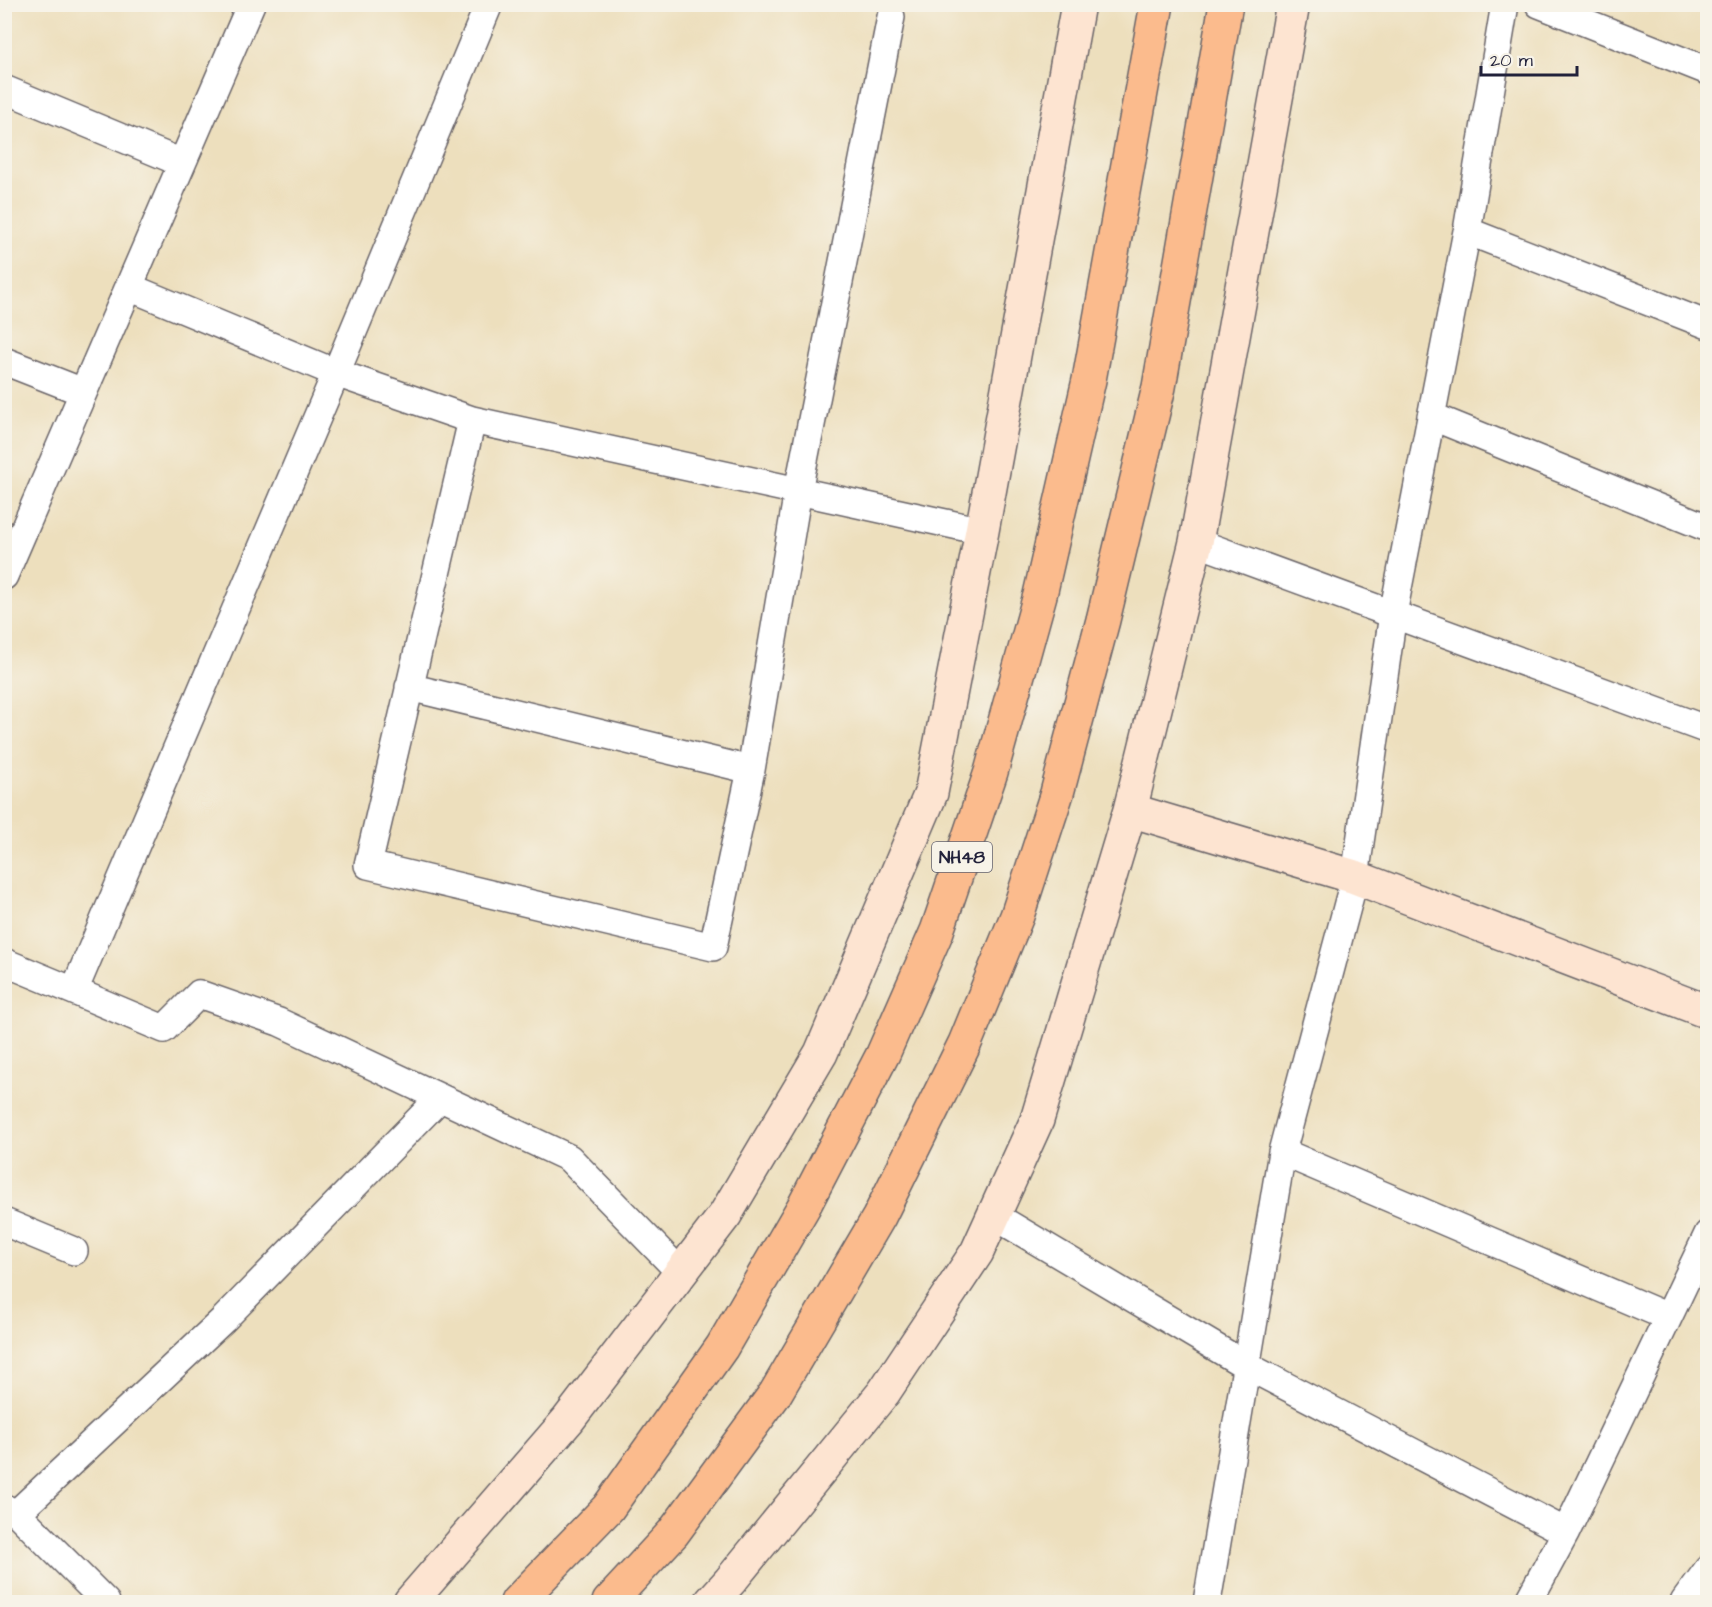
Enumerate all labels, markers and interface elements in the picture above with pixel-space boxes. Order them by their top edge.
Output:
scale bar [1481,39,1577,77]
text: 20 m [1490,48,1533,73]
road number: NH48 [932,842,992,872]

